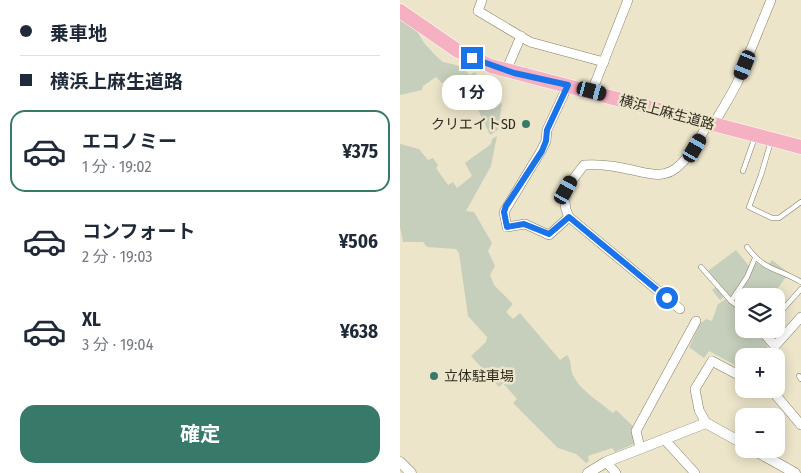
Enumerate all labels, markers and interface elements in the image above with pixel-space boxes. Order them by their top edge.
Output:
text: 乗車地 [50,22,107,45]
route end [461,47,483,69]
car [732,48,757,82]
text: 横浜上麻生道路 [50,70,183,93]
callout: 1 分 [442,76,502,110]
car [575,80,608,102]
text: 1 分 [459,83,485,102]
street label: 横浜上麻生道路 [617,92,716,133]
place label: クリエイトSD [431,116,516,133]
marker: クリエイトSD [520,118,532,130]
icon: car [22,129,67,174]
text: エコノミー [82,130,177,153]
car [681,131,708,165]
text: ¥375 [342,140,378,163]
text: 1 分 · 19:02 [82,157,152,176]
car [552,173,579,207]
icon: car [22,219,67,264]
text: コンフォート [82,220,195,243]
text: ¥506 [339,230,378,253]
text: 2 分 · 19:03 [82,247,153,266]
route start [656,287,678,309]
map controls [735,288,785,458]
button: layers [735,288,785,338]
text: XL [82,308,101,331]
icon: car [22,309,67,354]
text: ¥638 [340,320,378,343]
text: 3 分 · 19:04 [82,335,153,354]
button: + [735,348,785,398]
place label: 立体駐車場 [444,368,514,385]
marker: 立体駐車場 [428,370,440,382]
button: 確定 [20,405,380,463]
button: − [735,408,785,458]

